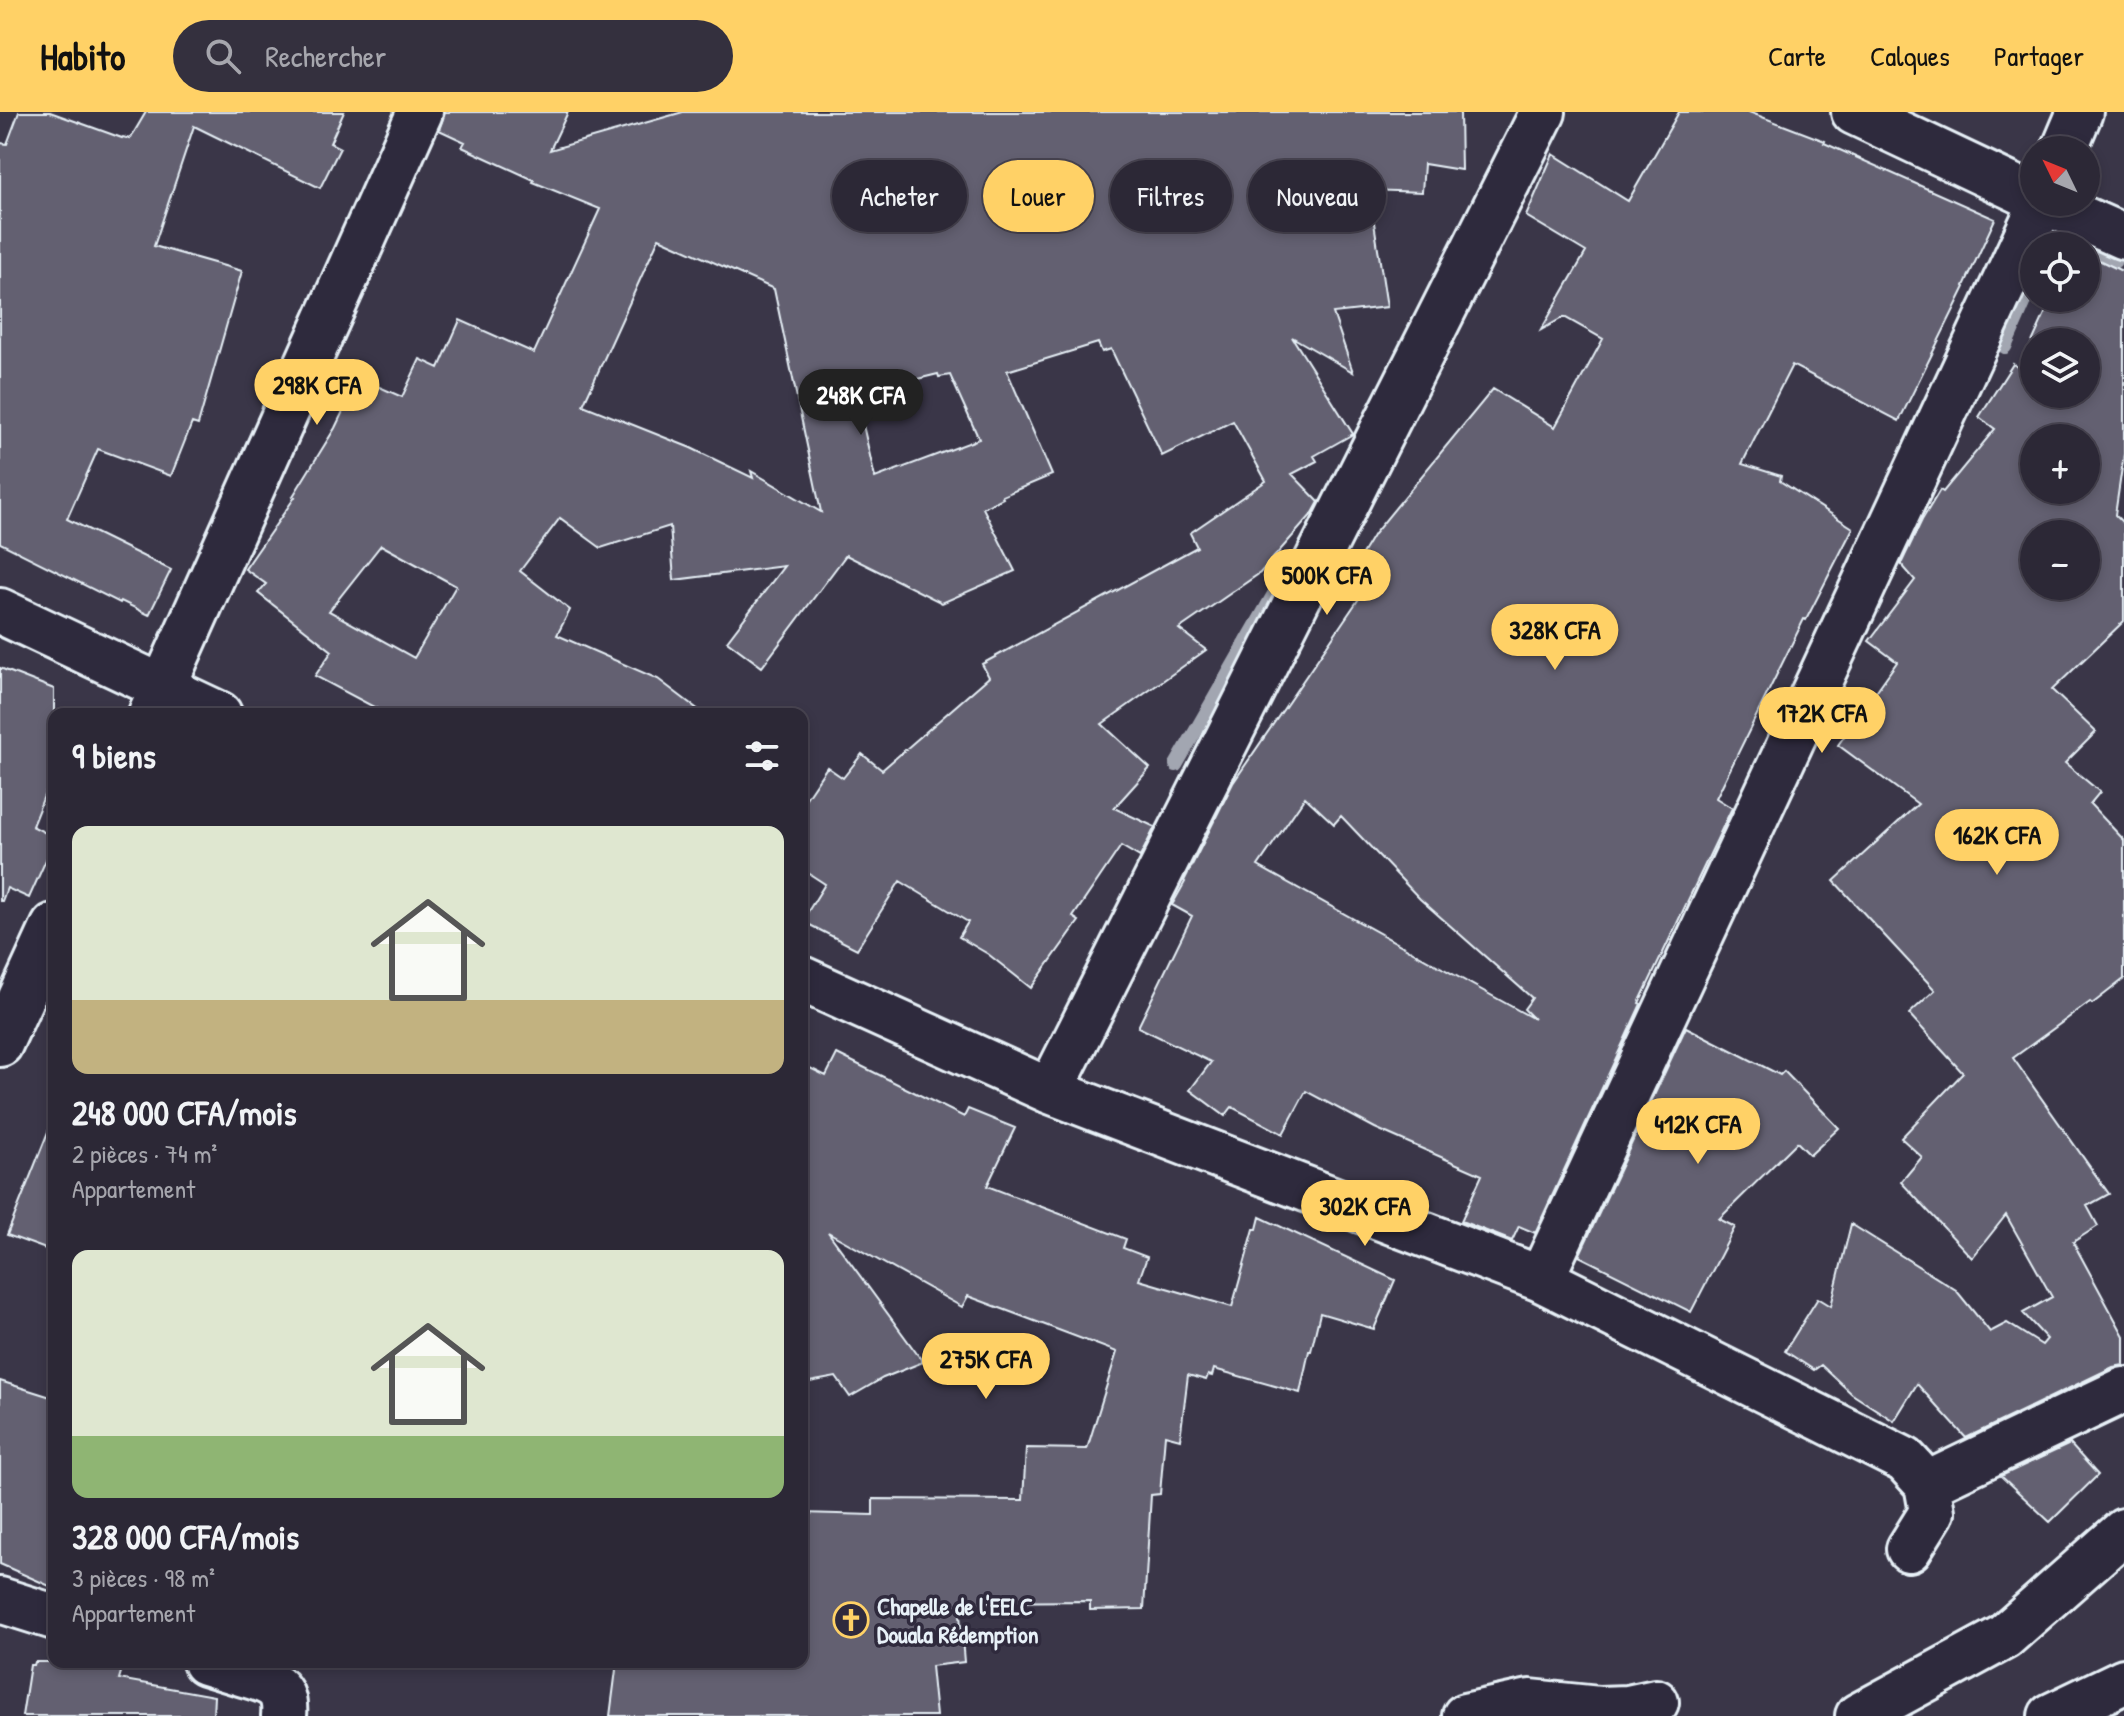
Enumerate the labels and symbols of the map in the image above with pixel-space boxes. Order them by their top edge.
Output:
north arrow [2020,136,2100,216]
pin: 298K CFA [234,359,400,427]
pin: 248K CFA [778,369,944,437]
pin: 500K CFA [1244,549,1410,617]
pin: 328K CFA [1472,604,1638,672]
pin: 172K CFA [1739,687,1905,755]
pin: 162K CFA [1914,809,2080,877]
pin: 412K CFA [1615,1098,1781,1166]
pin: 302K CFA [1282,1180,1448,1248]
pin: 275K CFA [903,1333,1069,1401]
place label: Chapelle de l'EELC Douala Rédemption [877,1590,1039,1651]
church icon: Chapelle de l'EELC Douala Rédemption [832,1601,870,1639]

